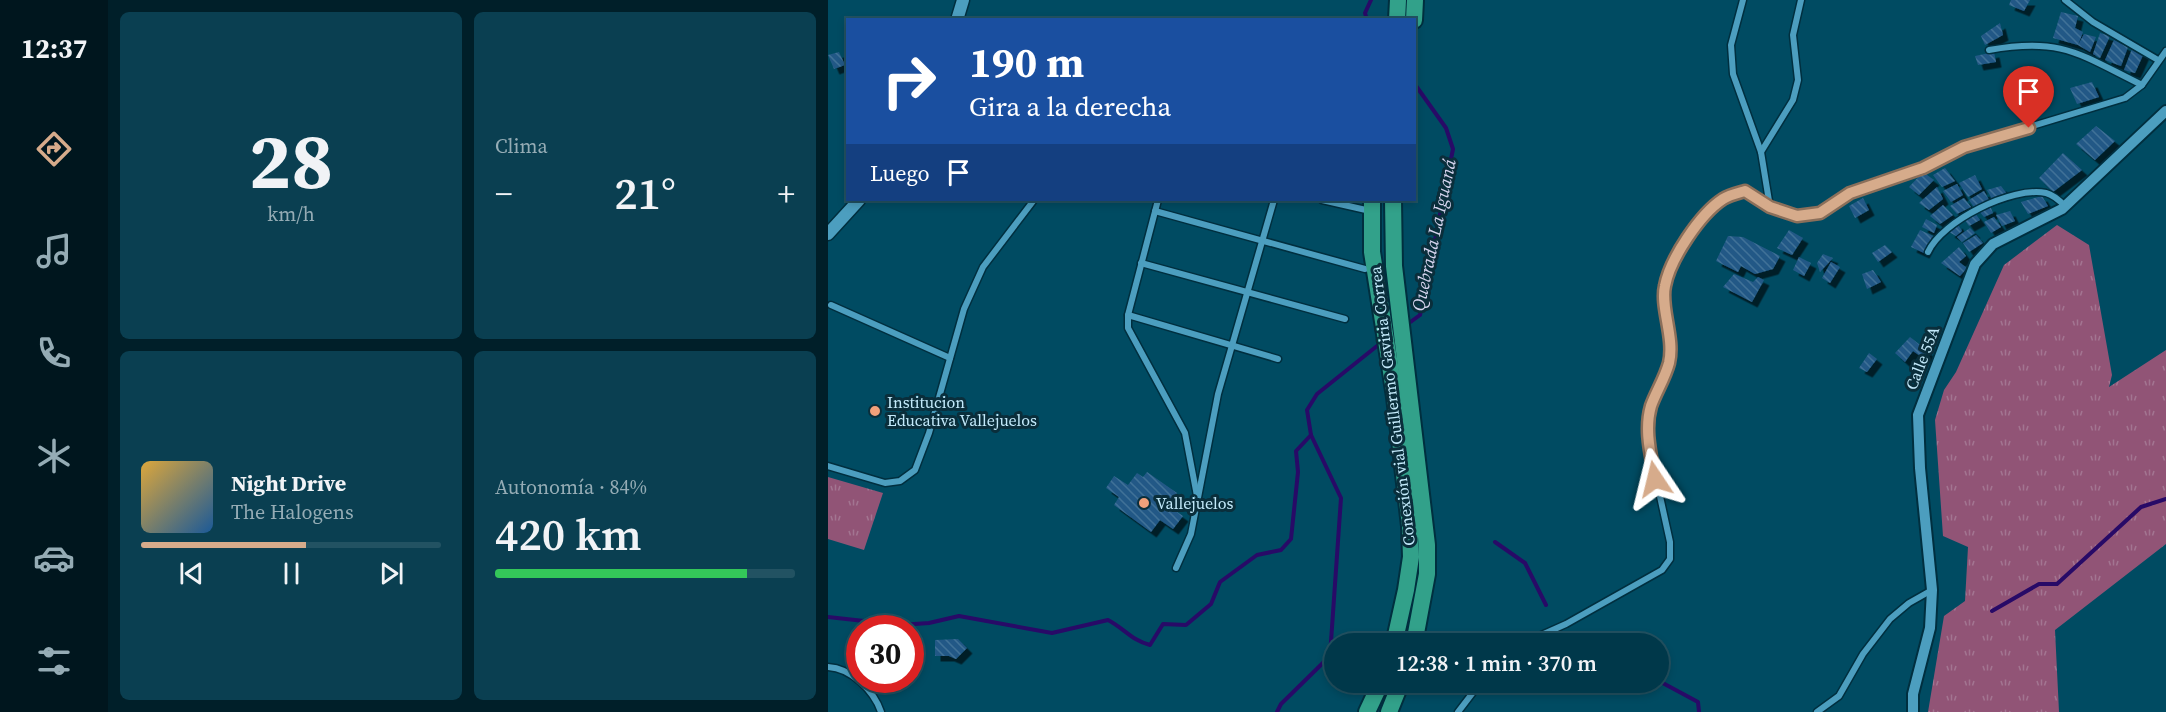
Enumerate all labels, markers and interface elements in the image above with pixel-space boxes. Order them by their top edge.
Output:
text: 12:37 [21,30,87,67]
text: 190 m [969,33,1084,91]
icon: right [870,42,948,120]
pin [2003,66,2054,128]
icon: arrive [2012,75,2045,108]
text: Gira a la derecha [969,88,1171,125]
text: 28 [249,107,333,214]
icon: directions [33,128,75,170]
text: Clima [495,132,548,160]
icon: arrive [942,156,975,189]
water label: Quebrada La Iguaná [1405,156,1462,313]
text: Luego [870,158,930,188]
text: 21° [614,162,676,224]
text: − [495,171,513,216]
text: + [778,171,795,216]
text: km/h [267,200,315,228]
icon: music [33,230,75,272]
street label: Conexión vial Guillermo Gaviria Correa [1364,264,1420,547]
street label: Calle 55A [1900,323,1944,393]
icon: phone [33,332,75,374]
place label: Institucion Educativa Vallejuelos [887,391,1037,431]
marker: Institucion Educativa Vallejuelos [868,404,882,418]
icon: climate [33,435,75,477]
position arrow [1623,447,1687,511]
text: Night Drive [231,468,346,498]
text: Autonomía · 84% [495,473,647,501]
place label: Vallejuelos [1156,492,1233,514]
marker: Vallejuelos [1137,496,1151,510]
text: The Halogens [231,498,354,526]
text: 420 km [495,503,642,565]
icon: car [33,537,75,579]
icon: previous [175,557,208,590]
icon: pause [275,557,308,590]
icon: next [375,557,408,590]
speed limit sign: 30 [846,615,924,693]
icon: filters [33,640,75,682]
text: 12:38 · 1 min · 370 m [1396,648,1597,678]

